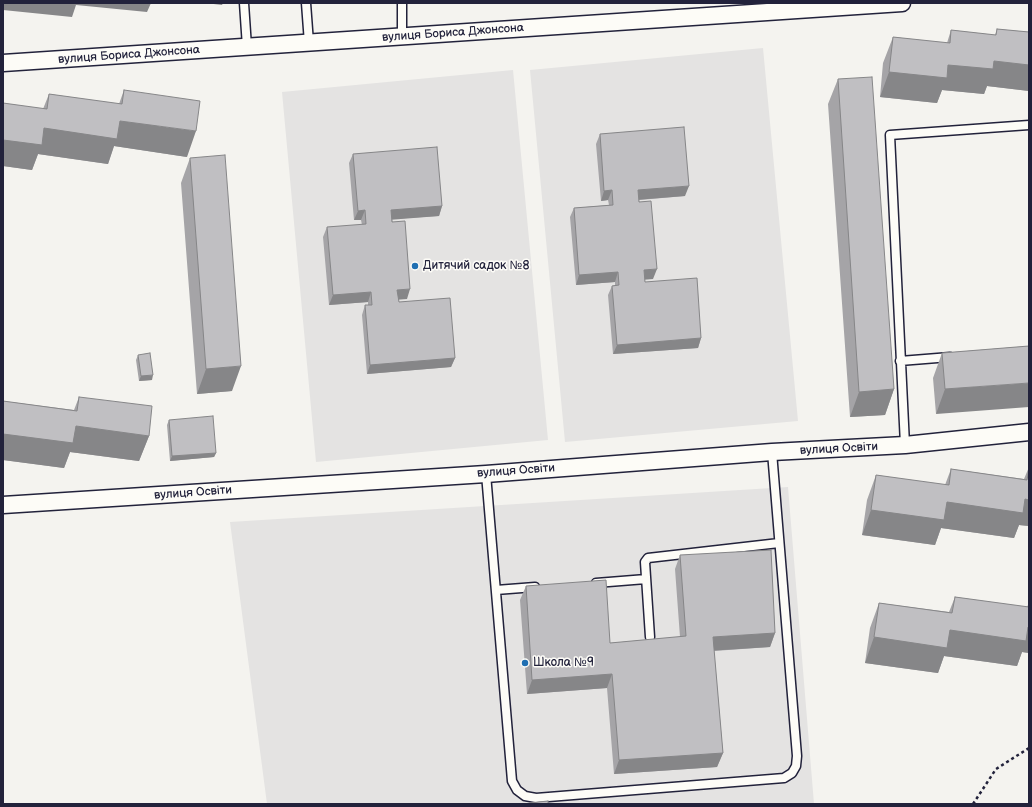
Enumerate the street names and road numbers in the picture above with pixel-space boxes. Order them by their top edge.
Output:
street label: вулиця Бориса Джонсона [382,21,524,45]
street label: вулиця Бориса Джонсона [58,43,200,67]
street label: вулиця Освіти [800,440,878,458]
street label: вулиця Освіти [476,461,556,481]
street label: вулиця Освіти [153,483,233,503]

